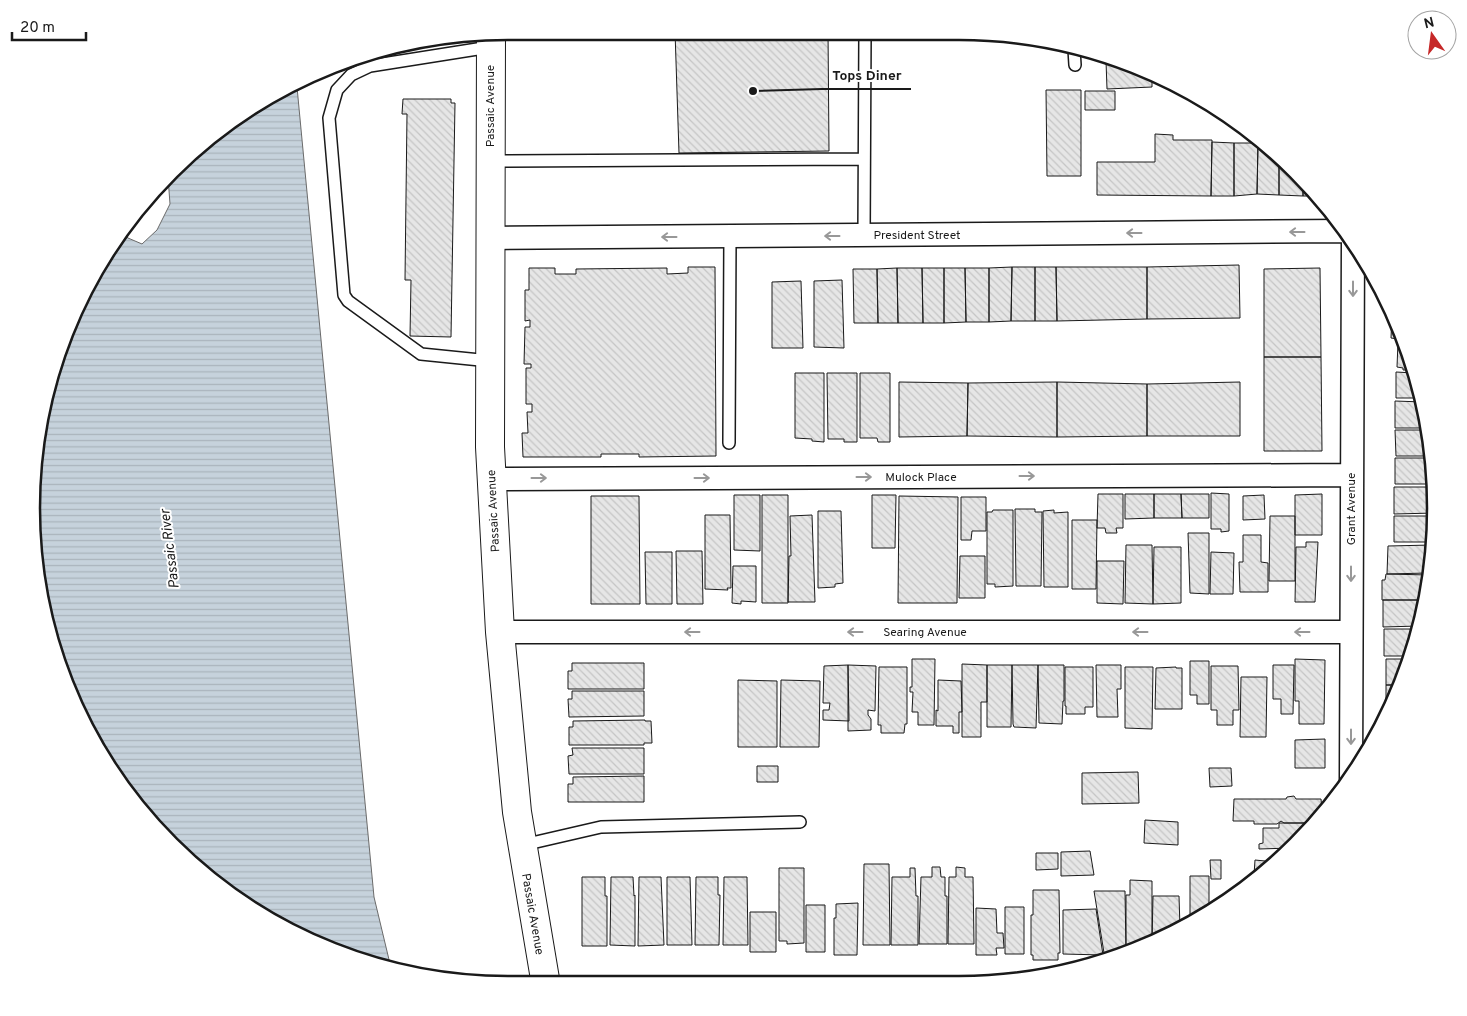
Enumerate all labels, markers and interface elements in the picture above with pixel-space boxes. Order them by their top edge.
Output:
scale bar [12,10,86,42]
north arrow [1407,10,1457,60]
text: N [1422,14,1436,33]
text: 20 m [20,19,55,38]
callout: Tops Diner [822,60,911,89]
street label: Passaic Avenue [483,65,499,147]
text: Tops Diner [832,68,902,85]
one-way arrow [1289,227,1306,237]
street label: President Street [873,228,961,244]
one-way arrow [1127,228,1143,238]
one-way arrow [824,231,840,241]
one-way arrow [662,232,678,242]
one-way arrow [1348,280,1358,297]
street label: Passaic Avenue [484,469,504,553]
street label: Mulock Place [885,470,957,486]
one-way arrow [1018,471,1035,481]
one-way arrow [856,472,872,482]
one-way arrow [531,473,547,483]
one-way arrow [694,473,710,483]
street label: Grant Avenue [1344,473,1360,545]
water label: Passaic River [157,506,184,590]
one-way arrow [1346,566,1356,582]
street label: Searing Avenue [883,625,967,641]
one-way arrow [684,627,700,637]
one-way arrow [847,627,863,637]
one-way arrow [1132,627,1148,637]
one-way arrow [1294,627,1310,637]
one-way arrow [1346,728,1356,744]
street label: Passaic Avenue [517,872,547,956]

